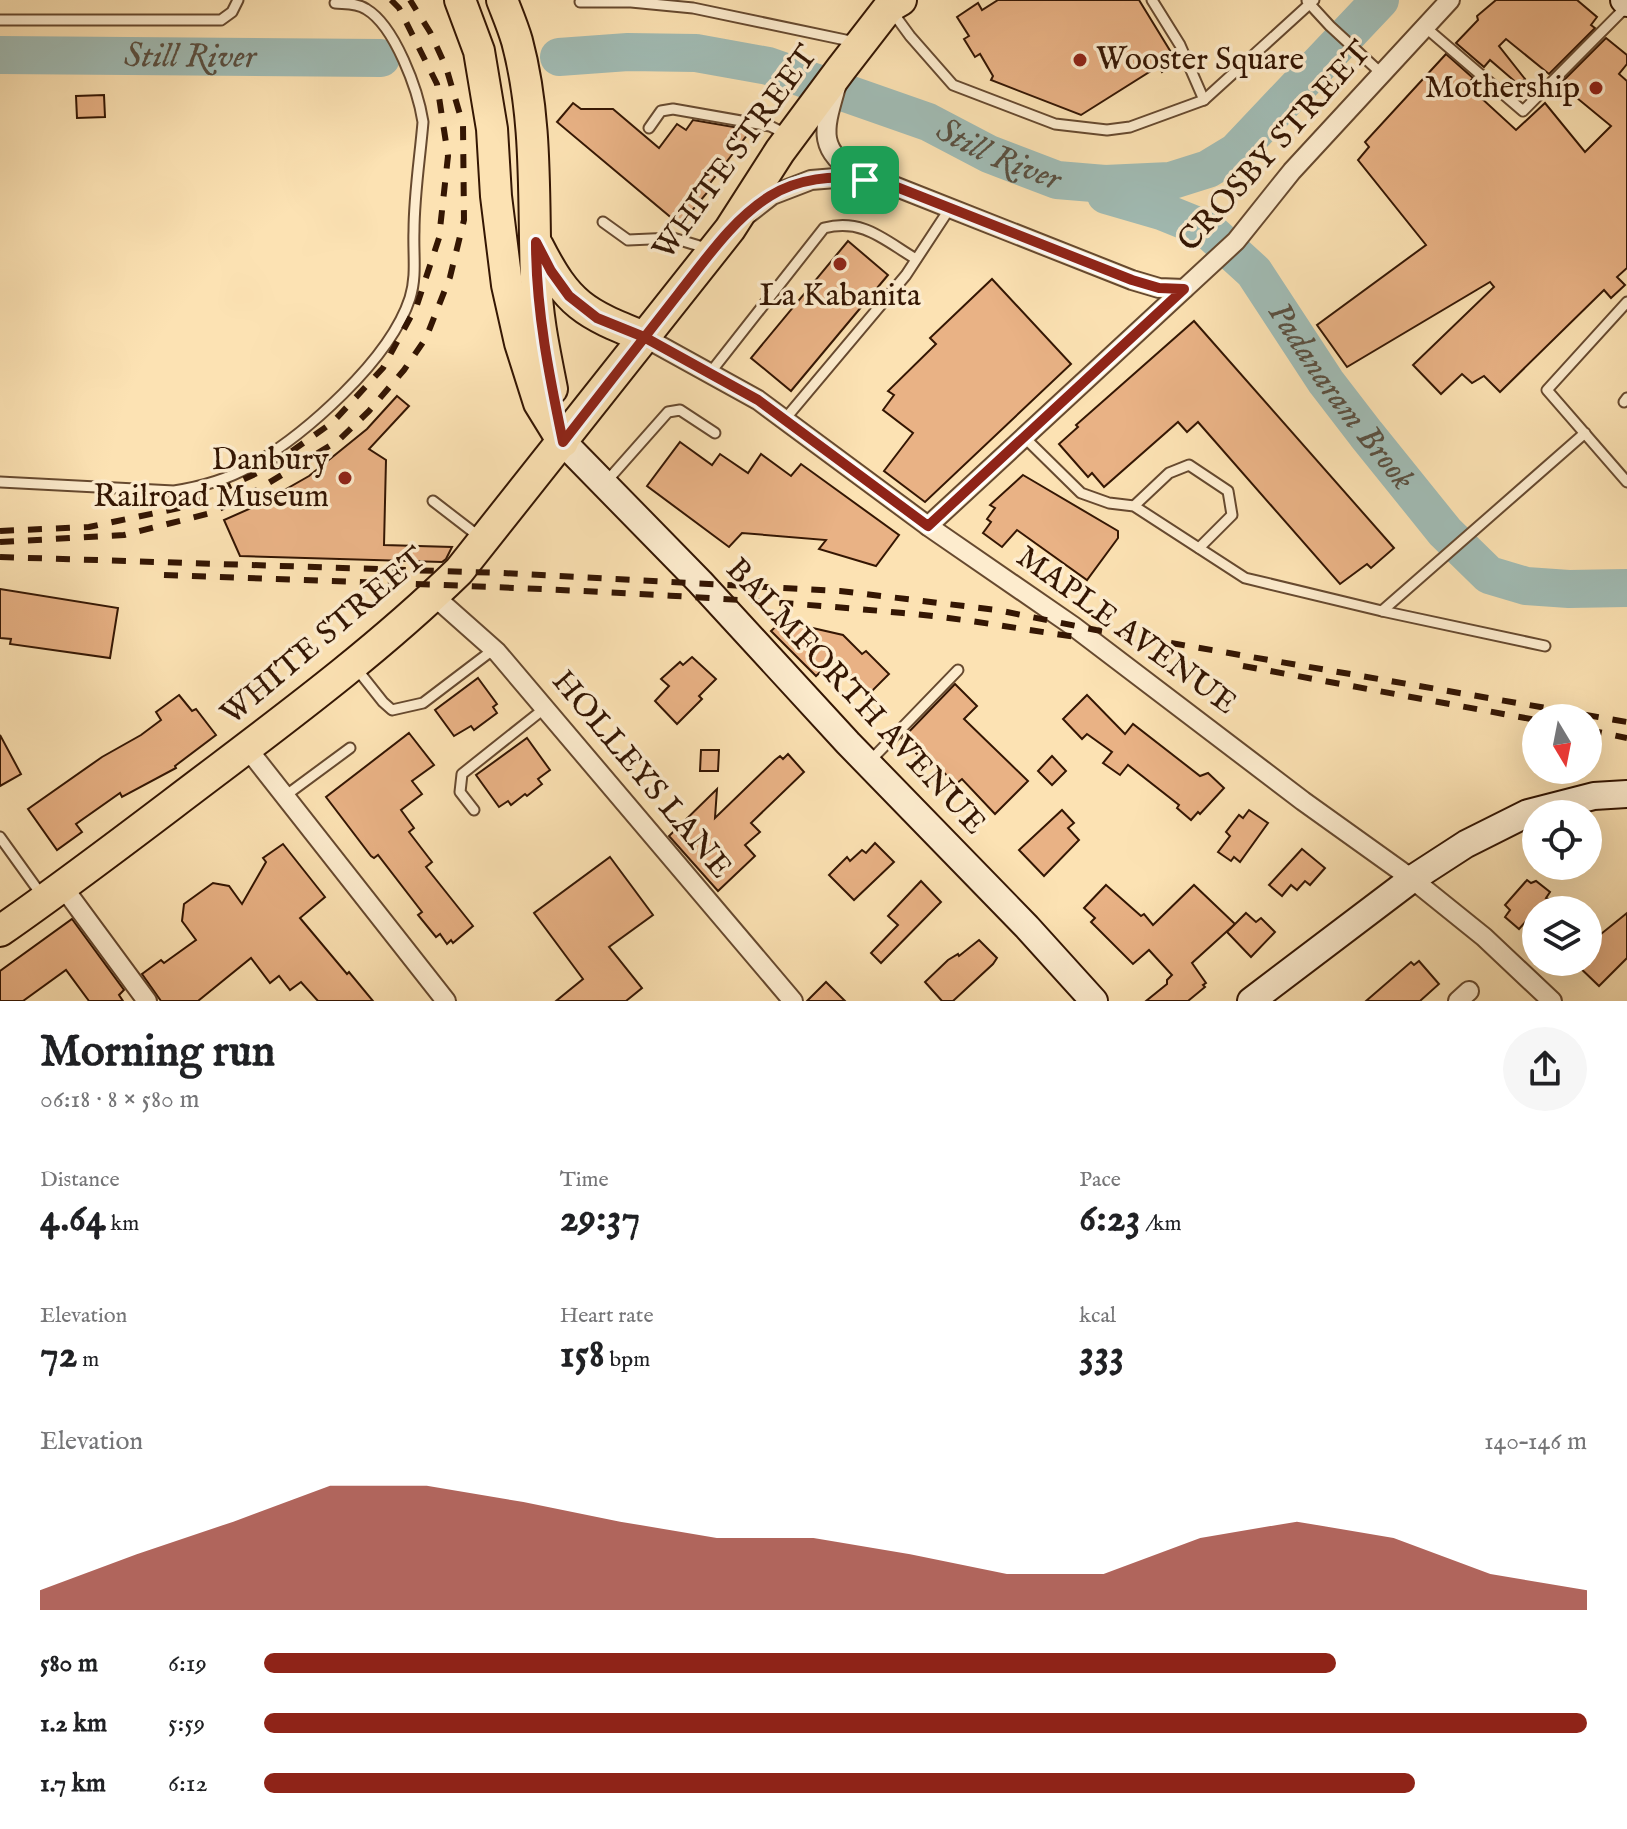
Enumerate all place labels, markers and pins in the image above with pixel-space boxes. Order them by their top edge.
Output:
place label: Wooster Square [1096,40,1304,81]
marker: Wooster Square [1071,51,1089,69]
place label: Mothership [1425,68,1580,109]
marker: Mothership [1587,79,1605,97]
pin [831,146,899,214]
marker: La Kabanita [831,255,849,273]
place label: La Kabanita [759,276,921,317]
place label: Danbury Railroad Museum [93,440,329,518]
marker: Danbury Railroad Museum [336,469,354,487]

